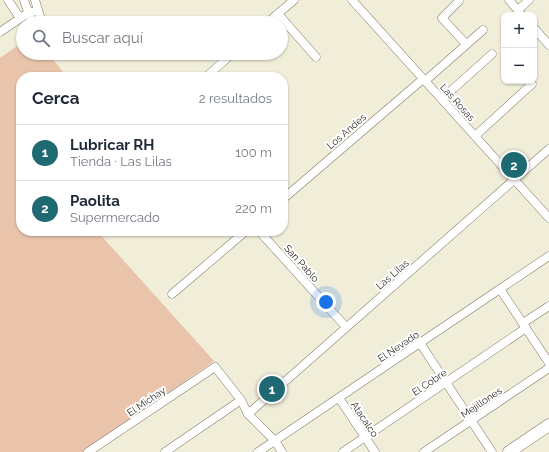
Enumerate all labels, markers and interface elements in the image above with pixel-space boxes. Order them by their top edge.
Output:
map controls [501,12,537,84]
button: + [501,12,537,48]
search box [16,16,288,60]
icon: search [30,27,52,49]
text: Buscar aquí [62,29,143,47]
button: − [501,48,537,84]
street label: Las Rosas [438,82,477,123]
text: Cerca [32,88,80,108]
text: 2 resultados [199,91,272,106]
street label: Los Andes [325,111,368,151]
text: Lubricar RH [70,136,154,154]
text: 1 [42,145,48,160]
text: 100 m [235,145,272,160]
pin: 2 [501,150,527,180]
text: Tienda · Las Lilas [70,154,172,169]
text: Paolita [70,192,120,210]
text: 2 [41,201,49,216]
text: 220 m [235,201,272,216]
text: Supermercado [70,210,160,225]
street label: San Pablo [282,242,321,284]
street label: Las Lilas [374,257,411,292]
your location [316,292,336,312]
street label: El Nevado [376,329,421,364]
street label: El Cobre [410,367,449,398]
pin: 1 [259,374,285,404]
street label: El Michay [125,384,168,418]
street label: Mejillones [459,385,504,420]
street label: Atacalco [349,399,380,439]

